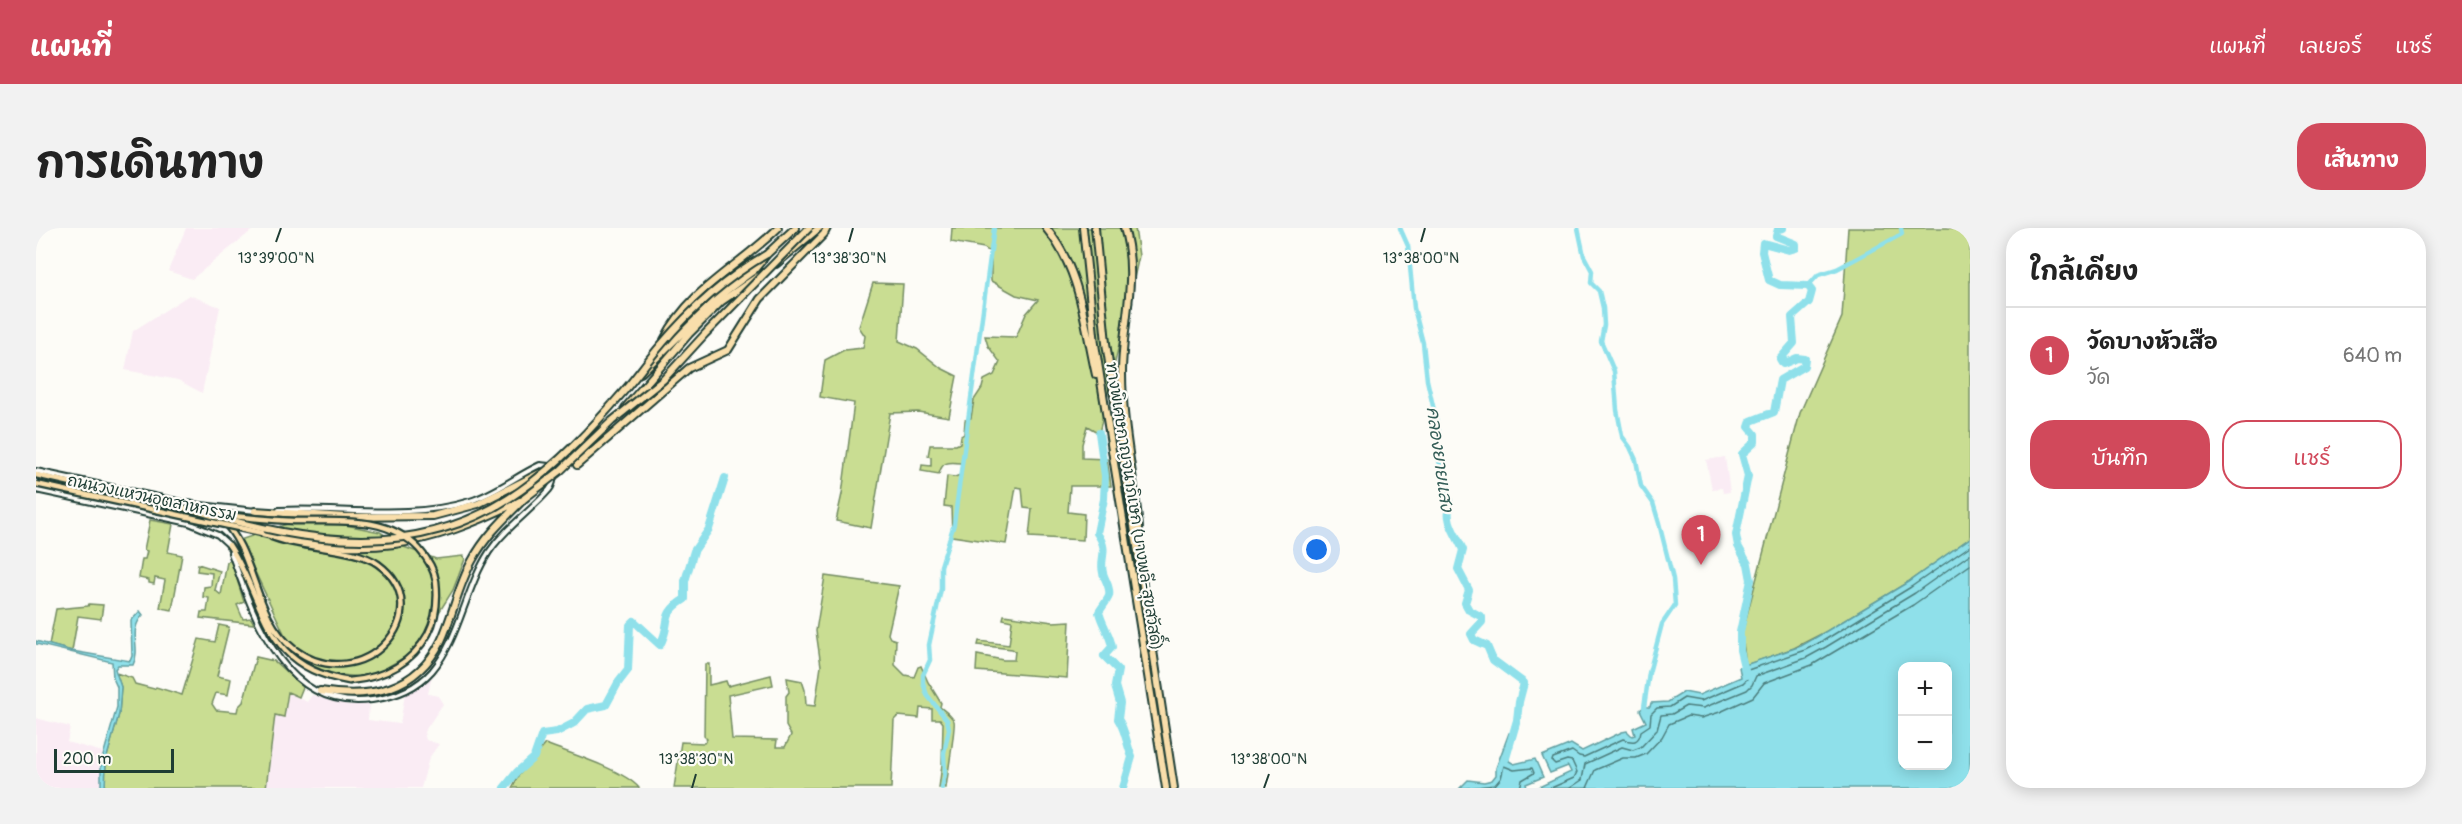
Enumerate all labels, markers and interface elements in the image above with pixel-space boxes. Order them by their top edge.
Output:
text: แผนที่ [30,30,112,65]
text: แผนที่ [2209,33,2266,60]
text: เลเยอร์ [2299,33,2362,60]
text: แชร์ [2395,33,2432,60]
button: เส้นทาง [2297,123,2426,190]
text: การเดินทาง [36,138,264,190]
text: 13°39'00"N [238,249,314,268]
text: 13°38'30"N [812,249,886,268]
text: 13°38'00"N [1383,249,1459,268]
text: ใกล้เคียง [2030,256,2138,288]
text: วัดบางหัวเสือ [2087,328,2218,356]
text: 1 [2046,343,2053,368]
text: 640 m [2343,343,2402,368]
street label: ทางพิเศษกาญจนาภิเษก (บางพลี-สุขสวัสดิ์) [1099,360,1173,652]
text: วัด [2087,365,2110,390]
water label: คลองยายแสง [1421,405,1458,515]
button: บันทึก [2030,420,2210,489]
button: แชร์ [2222,420,2402,489]
street label: ถนนวงแหวนอุตสาหกรรม [65,470,238,528]
pin: 1 [1682,516,1720,565]
your location [1302,535,1331,564]
map controls [1898,662,1952,770]
button: + [1898,662,1952,716]
button: − [1898,716,1952,770]
scale bar [54,746,174,774]
text: 200 m [63,749,111,769]
text: 13°38'30"N [659,750,733,769]
text: 13°38'00"N [1231,750,1307,769]

